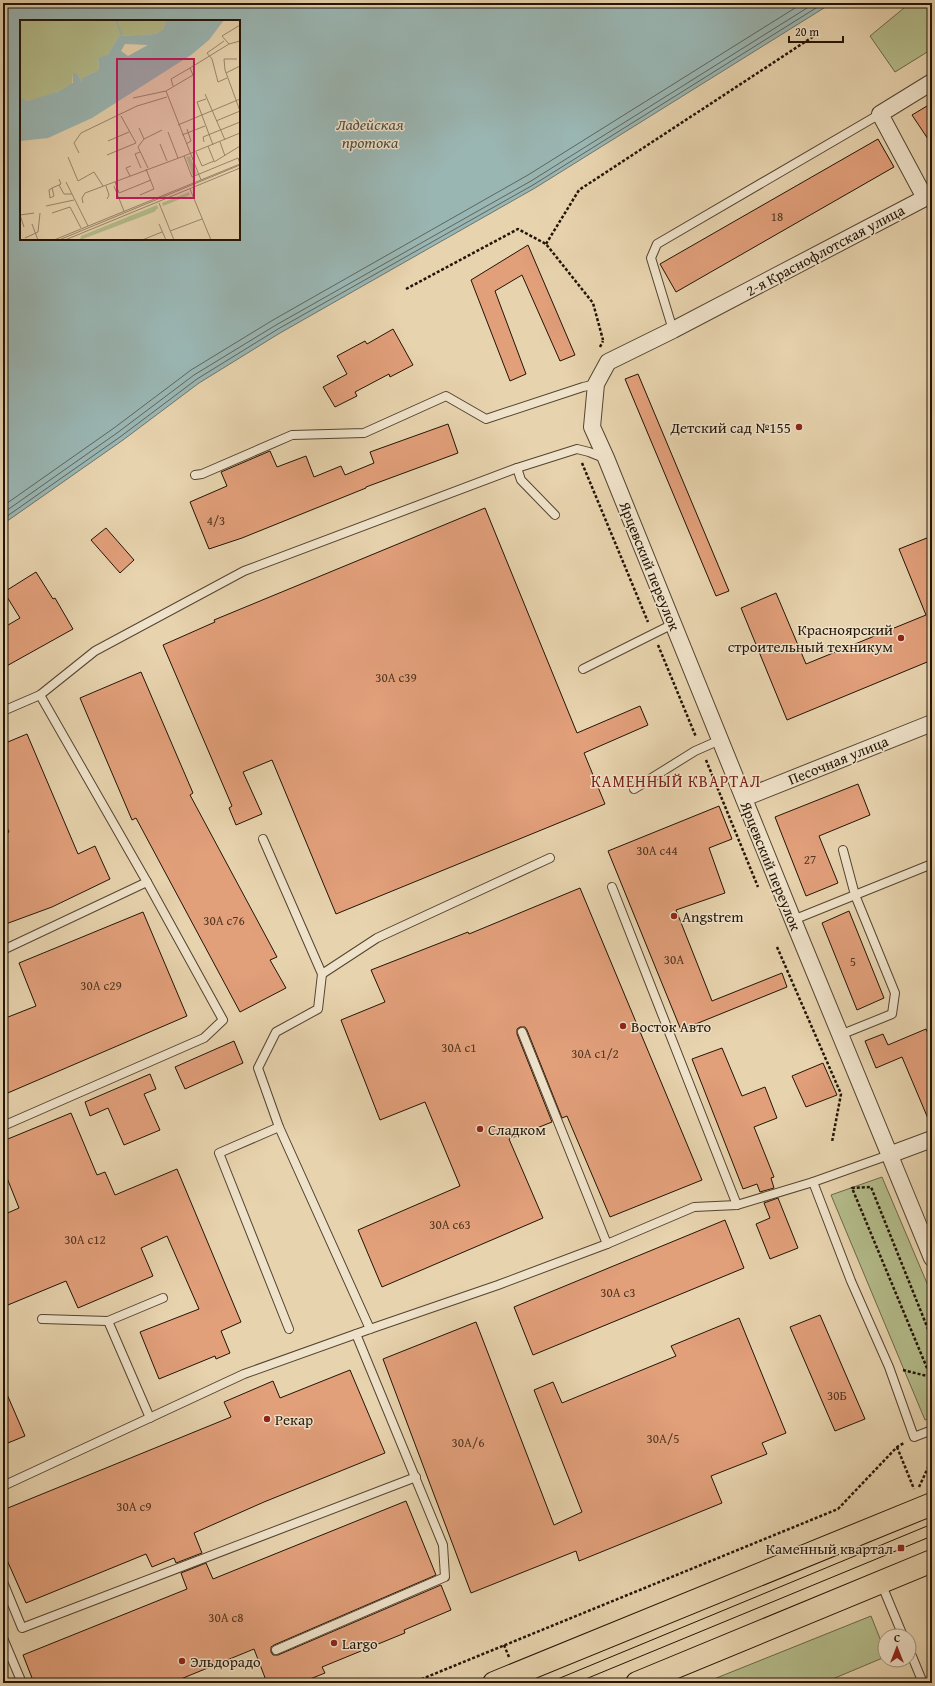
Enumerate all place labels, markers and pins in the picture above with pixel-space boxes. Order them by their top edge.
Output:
place label: Детский сад №155 [669,417,791,438]
marker: Детский сад №155 [794,422,804,432]
place label: Красноярский строительный техникум [728,619,893,657]
marker: Красноярский строительный техникум [896,633,906,643]
place label: Angstrem [682,906,744,927]
marker: Angstrem [669,911,679,921]
place label: Восток Авто [631,1016,712,1037]
marker: Восток Авто [618,1021,628,1031]
place label: Сладком [488,1119,546,1140]
marker: Сладком [475,1124,485,1134]
place label: Рекар [275,1409,313,1430]
marker: Рекар [262,1414,272,1424]
place label: Каменный квартал [766,1538,893,1559]
marker: Каменный квартал [896,1543,906,1553]
place label: Largo [342,1633,378,1654]
marker: Largo [329,1638,339,1648]
place label: Эльдорадо [190,1651,261,1672]
marker: Эльдорадо [177,1656,187,1666]

